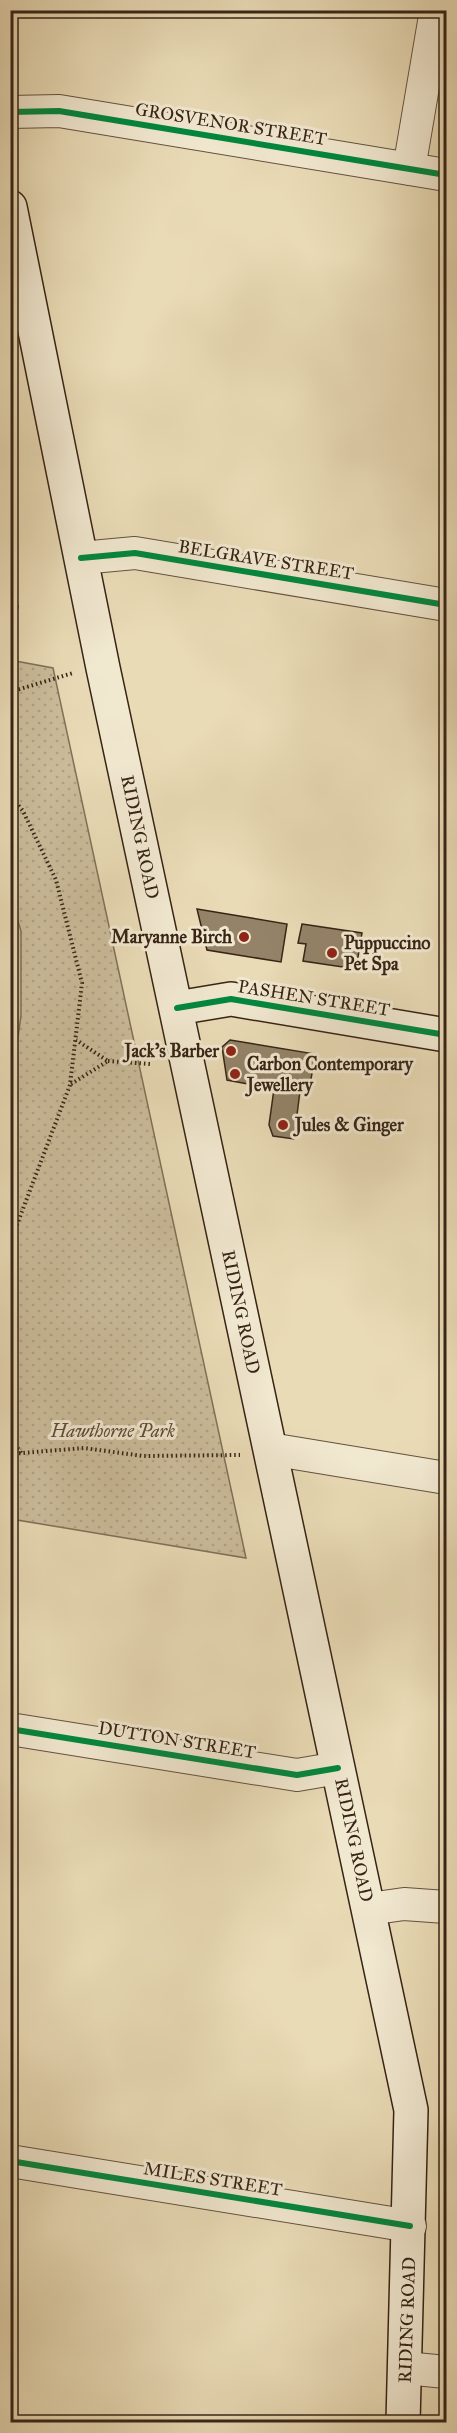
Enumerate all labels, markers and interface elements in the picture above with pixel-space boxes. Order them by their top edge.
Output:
street label: GROSVENOR STREET [134,98,328,150]
street label: BELGRAVE STREET [177,535,355,585]
street label: RIDING ROAD [116,773,164,901]
place label: Maryanne Birch [111,926,233,949]
marker: Maryanne Birch [237,930,251,944]
place label: Puppuccino Pet Spa [344,932,431,976]
marker: Puppuccino Pet Spa [325,946,339,960]
street label: PASHEN STREET [237,975,391,1021]
place label: Jack's Barber [123,1040,220,1063]
marker: Jack's Barber [224,1044,238,1058]
place label: Carbon Contemporary Jewellery [245,1053,415,1097]
marker: Carbon Contemporary Jewellery [228,1067,242,1081]
place label: Jules & Ginger [293,1114,405,1137]
marker: Jules & Ginger [276,1118,290,1132]
street label: RIDING ROAD [217,1248,265,1376]
park label: Hawthorne Park [50,1420,175,1442]
street label: DUTTON STREET [97,1717,257,1763]
street label: RIDING ROAD [330,1776,378,1904]
street label: MILES STREET [142,2157,284,2201]
street label: RIDING ROAD [394,2257,420,2383]

